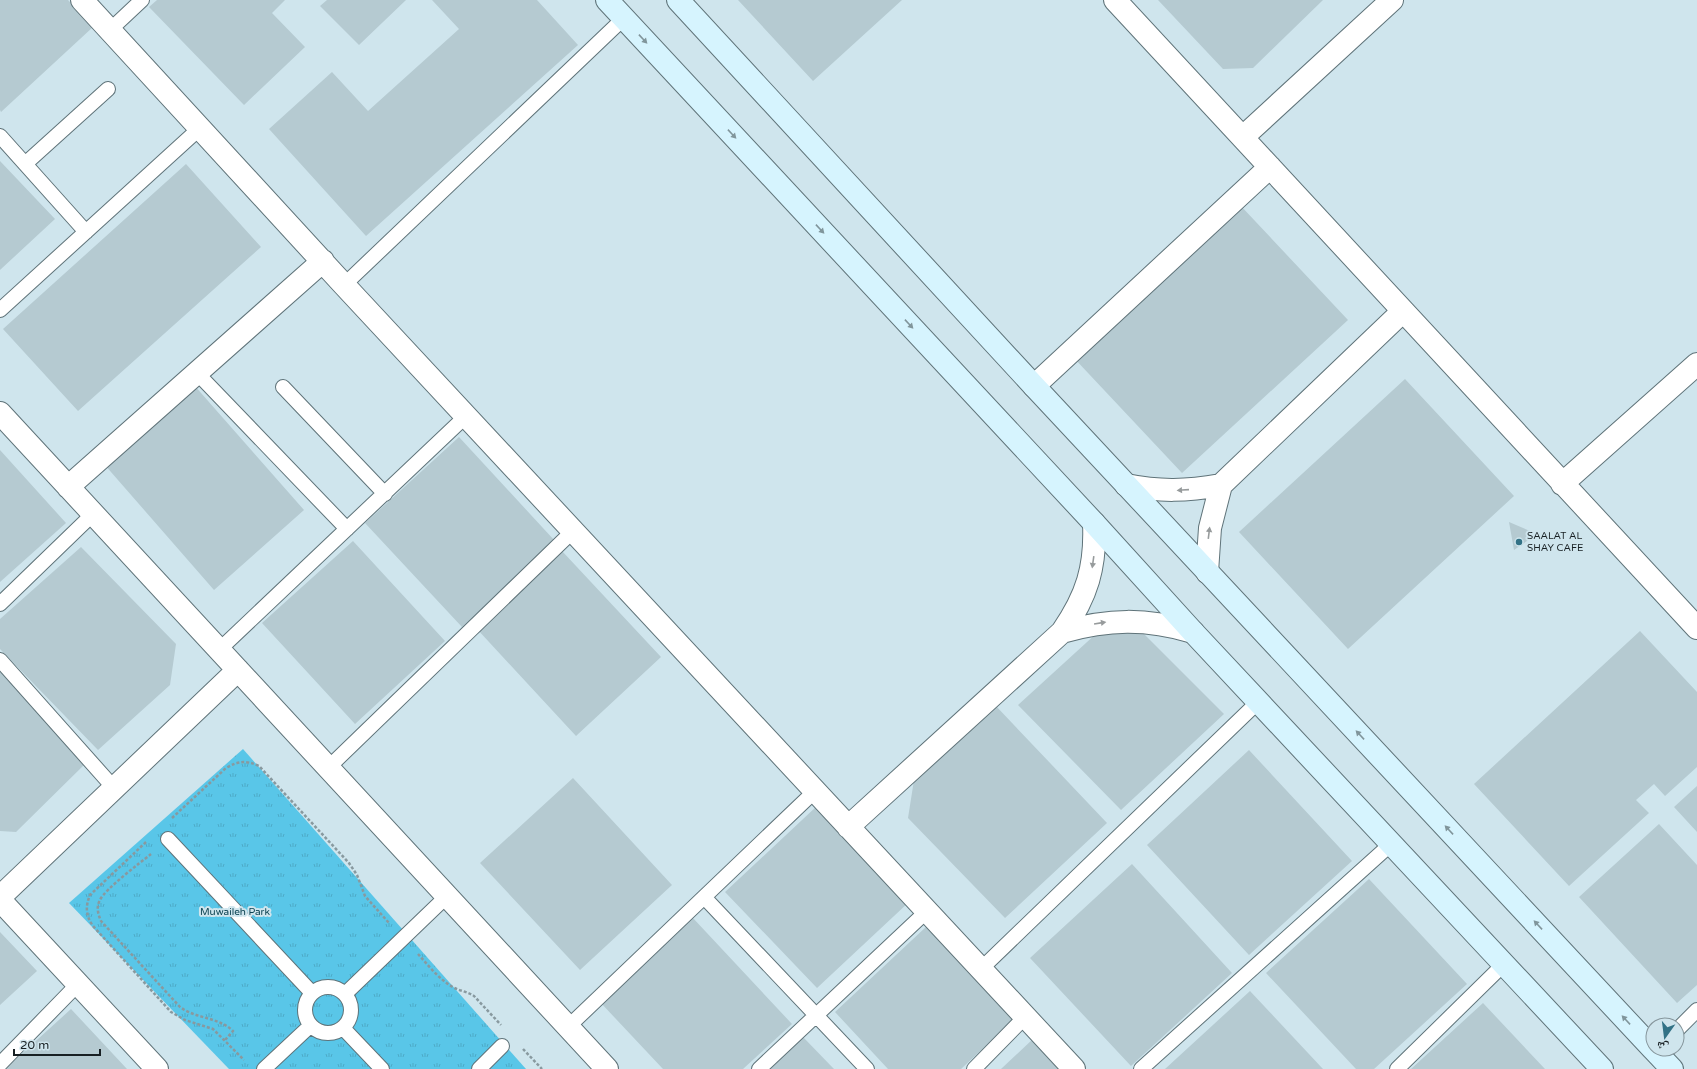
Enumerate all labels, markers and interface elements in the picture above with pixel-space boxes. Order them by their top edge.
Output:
one-way arrow [639,34,648,44]
one-way arrow [727,129,737,139]
one-way arrow [816,224,825,234]
one-way arrow [904,319,914,329]
one-way arrow [1177,487,1189,494]
one-way arrow [1206,527,1212,539]
place label: SAALAT AL SHAY CAFE [1527,530,1583,554]
marker: SAALAT AL SHAY CAFE [1514,537,1524,547]
one-way arrow [1090,556,1096,568]
one-way arrow [1094,620,1106,626]
one-way arrow [1355,730,1365,740]
one-way arrow [1444,825,1454,835]
park label: Muwaileh Park [200,906,270,918]
one-way arrow [1533,920,1542,930]
one-way arrow [1622,1015,1631,1025]
north arrow [1645,1017,1685,1057]
scale bar [14,1031,100,1057]
text: ش [1655,1037,1670,1054]
text: 20 m [20,1038,49,1052]

